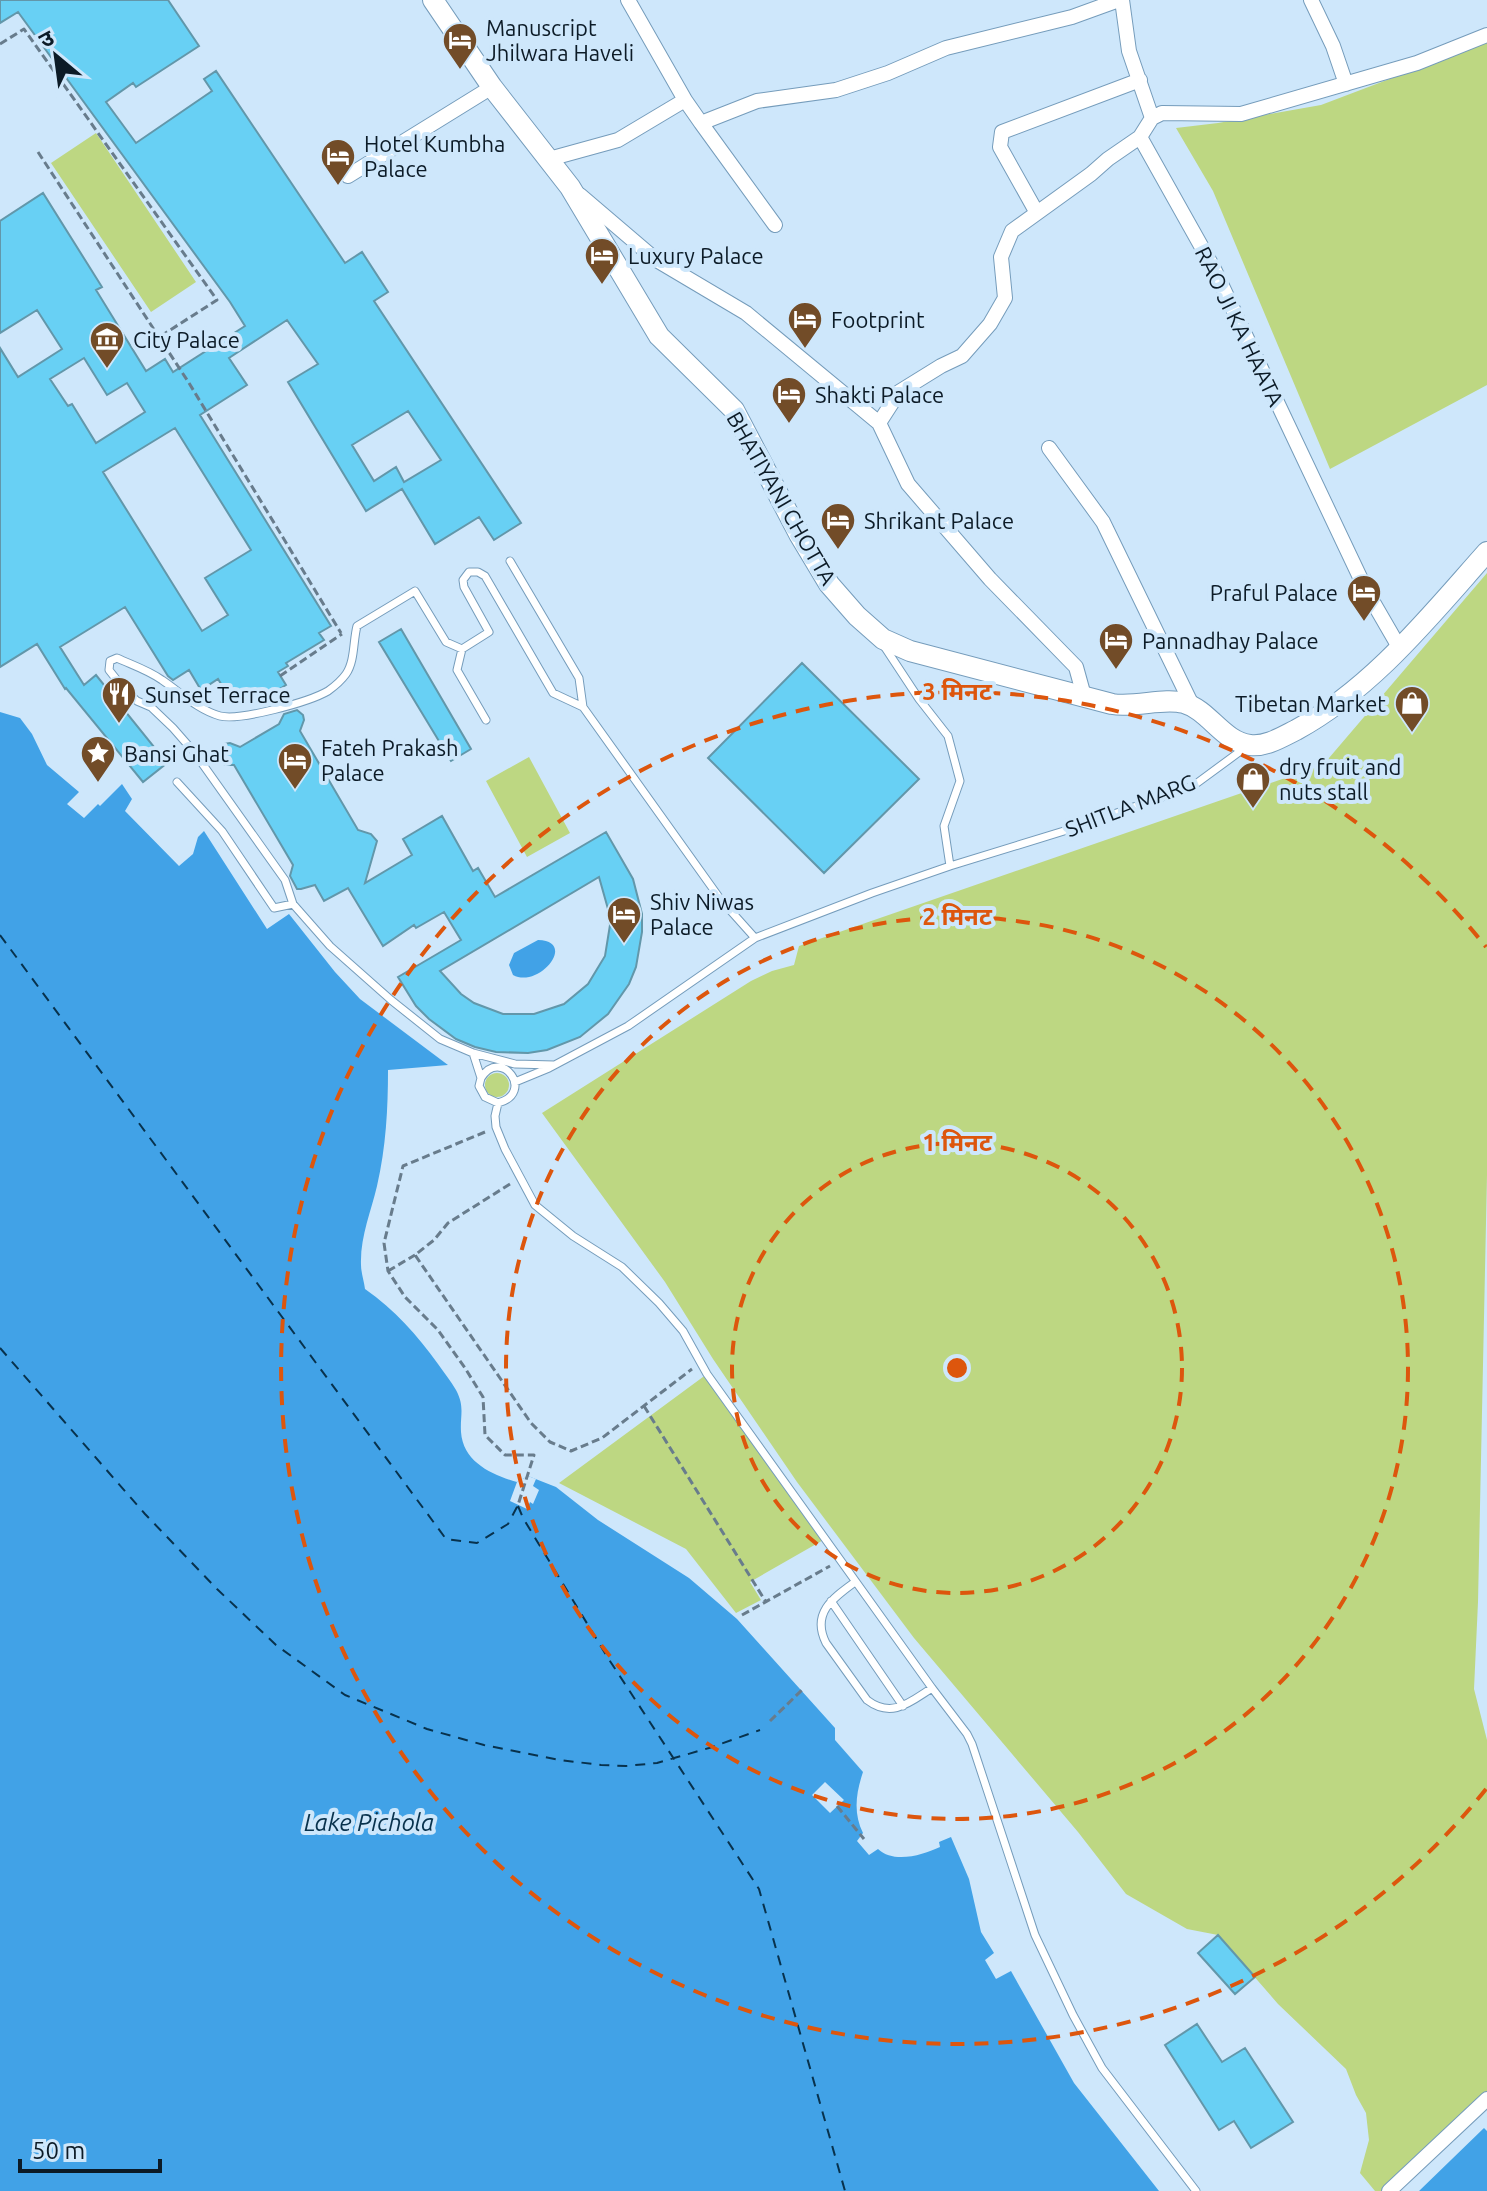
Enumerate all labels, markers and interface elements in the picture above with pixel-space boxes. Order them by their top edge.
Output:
place label: Manuscript Jhilwara Haveli [486,15,634,65]
north arrow [16,16,96,96]
hotel icon: Manuscript Jhilwara Haveli [441,21,479,71]
text: उ [34,23,59,52]
place label: Hotel Kumbha Palace [364,131,505,181]
hotel icon: Hotel Kumbha Palace [319,137,357,187]
hotel icon: Luxury Palace [583,236,621,286]
street label: RAO JI KA HAATA [1191,242,1290,410]
place label: Luxury Palace [628,243,764,268]
hotel icon: Footprint [786,300,824,350]
place label: Footprint [831,307,925,332]
museum icon: City Palace [88,320,126,370]
place label: City Palace [133,327,240,352]
hotel icon: Shakti Palace [770,375,808,425]
place label: Shakti Palace [815,382,944,407]
street label: BHATIYANI CHOTTA [722,407,842,590]
hotel icon: Shrikant Palace [819,501,857,551]
place label: Shrikant Palace [864,508,1014,533]
hotel icon: Praful Palace [1345,573,1383,623]
place label: Praful Palace [1210,580,1338,605]
hotel icon: Pannadhay Palace [1097,621,1135,671]
place label: Pannadhay Palace [1142,628,1319,653]
restaurant icon: Sunset Terrace [100,675,138,725]
text: 3 मिनट [922,678,993,705]
place label: Sunset Terrace [145,682,291,707]
shop icon: Tibetan Market [1393,684,1431,734]
place label: Tibetan Market [1235,691,1386,716]
place icon: Bansi Ghat [79,734,117,784]
place label: Fateh Prakash Palace [321,735,459,785]
place label: Bansi Ghat [124,741,229,766]
hotel icon: Fateh Prakash Palace [276,741,314,791]
place label: dry fruit and nuts stall [1279,754,1401,804]
shop icon: dry fruit and nuts stall [1234,760,1272,810]
street label: SHITLA MARG [1061,769,1199,841]
place label: Shiv Niwas Palace [650,889,754,939]
hotel icon: Shiv Niwas Palace [605,895,643,945]
text: 2 मिनट [922,903,993,930]
text: 1 मिनट [922,1129,993,1156]
centre of rings [943,1354,971,1382]
water label: Lake Pichola [304,1809,434,1836]
scale bar [20,2123,160,2173]
text: 50 m [32,2137,85,2164]

